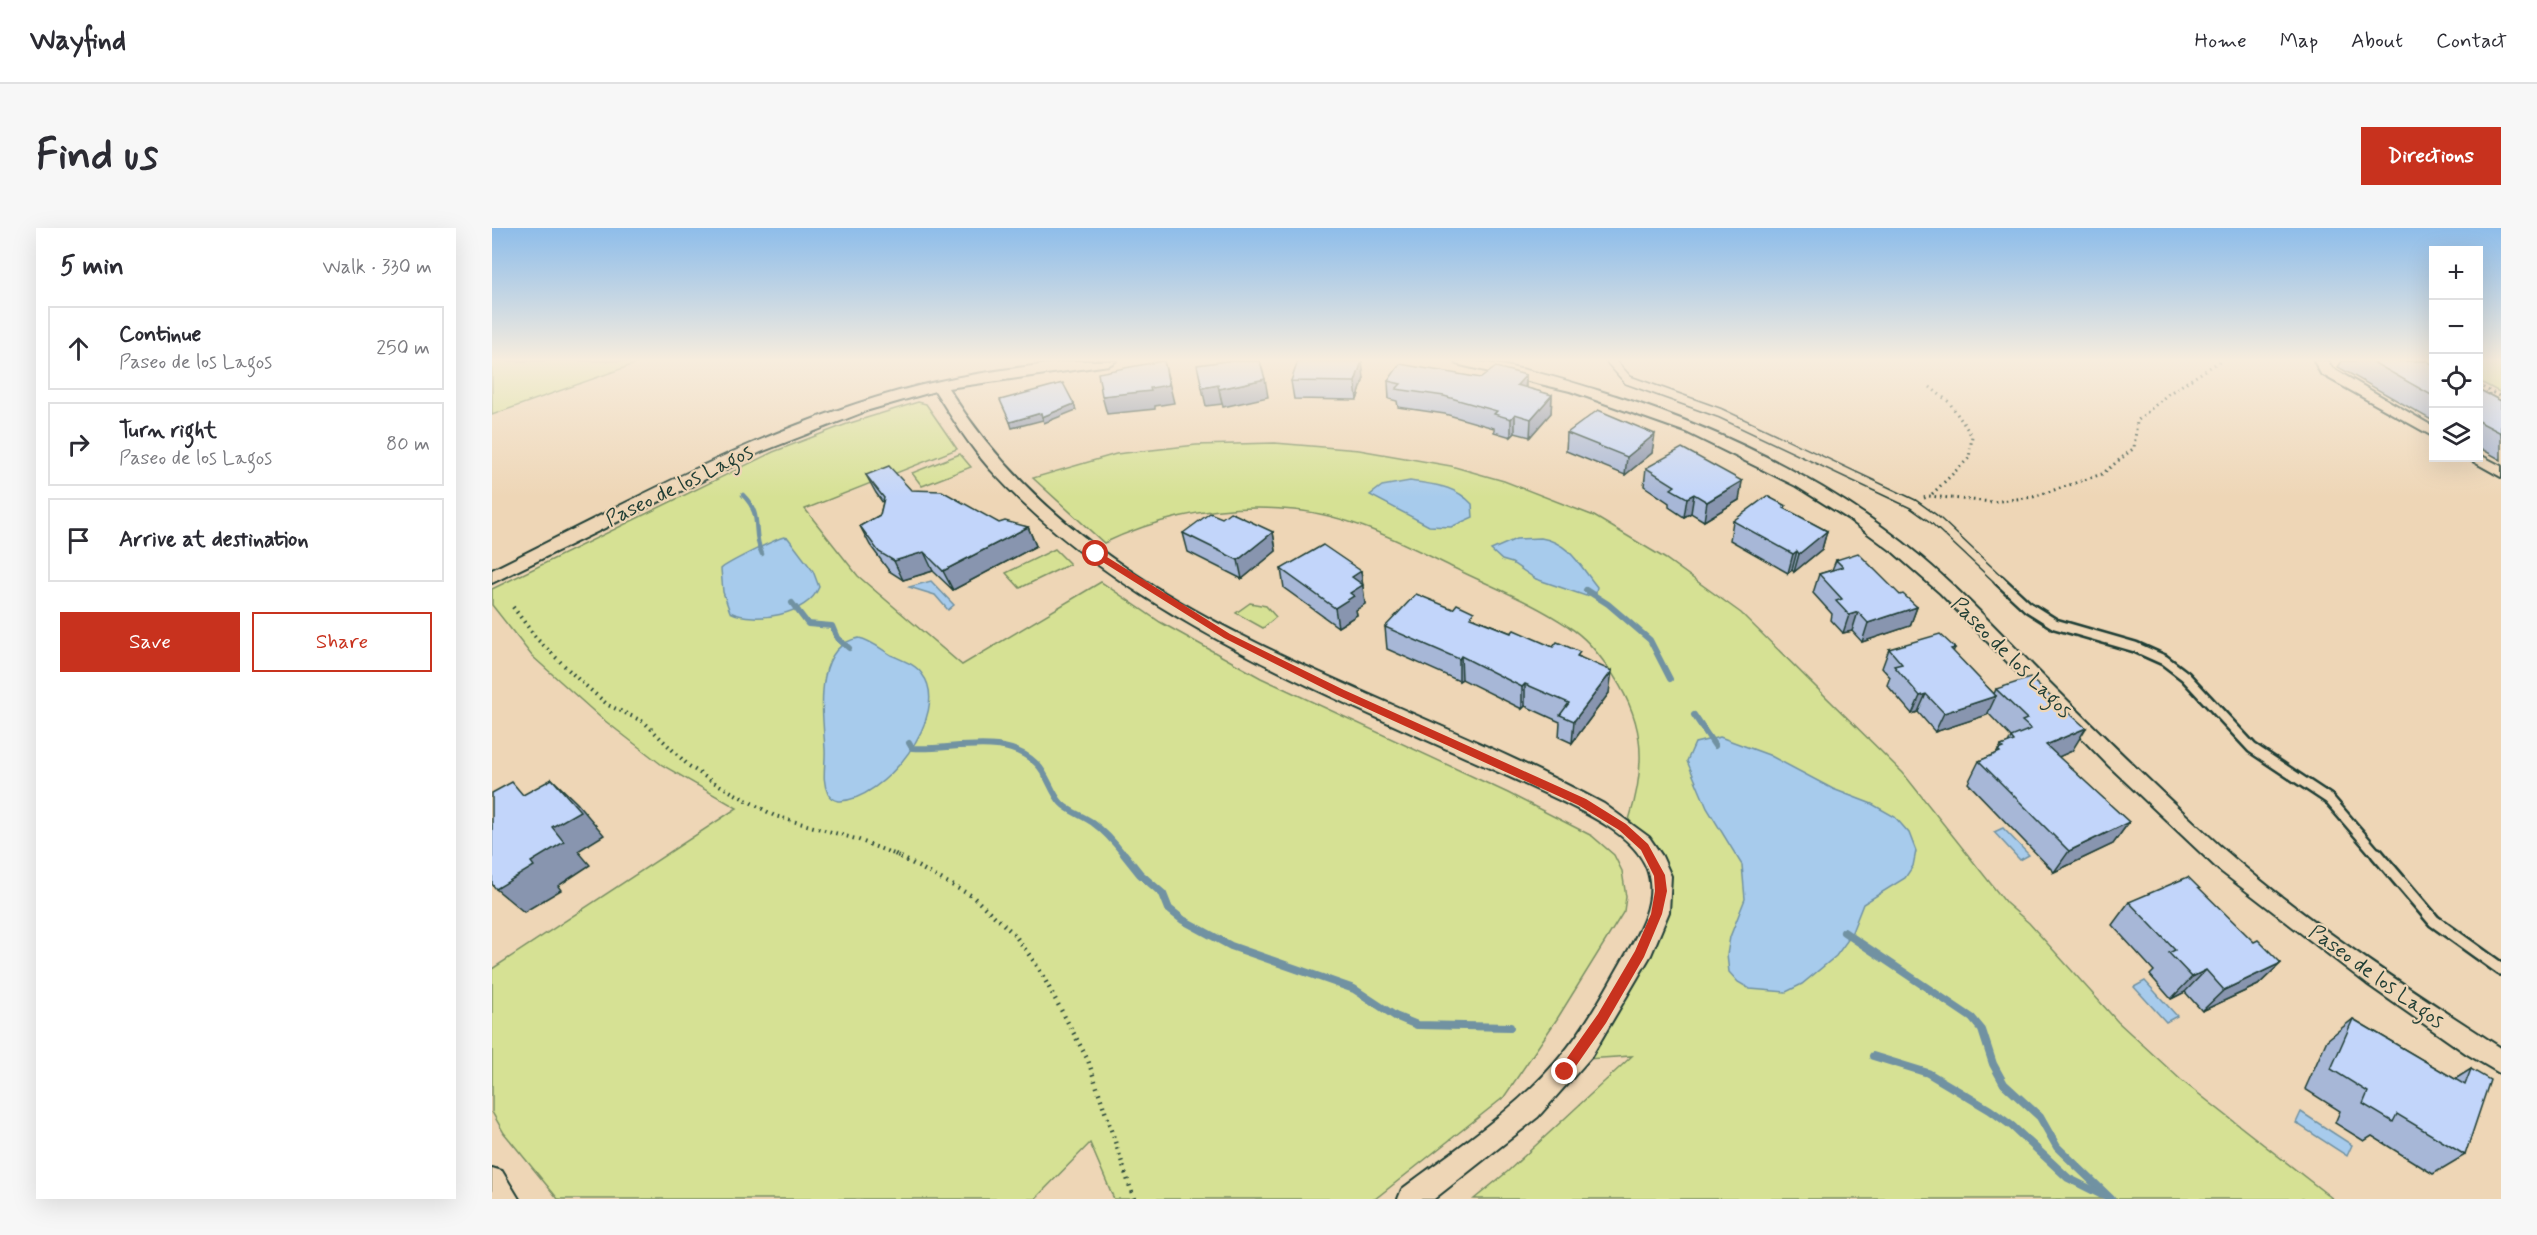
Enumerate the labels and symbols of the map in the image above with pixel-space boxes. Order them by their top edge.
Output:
street label: Paseo de los Lagos [601,438,759,536]
route start [1082,540,1108,566]
street label: Paseo de los Lagos [1943,591,2078,726]
street label: Paseo de los Lagos [2302,918,2450,1037]
route end [1551,1058,1577,1084]

